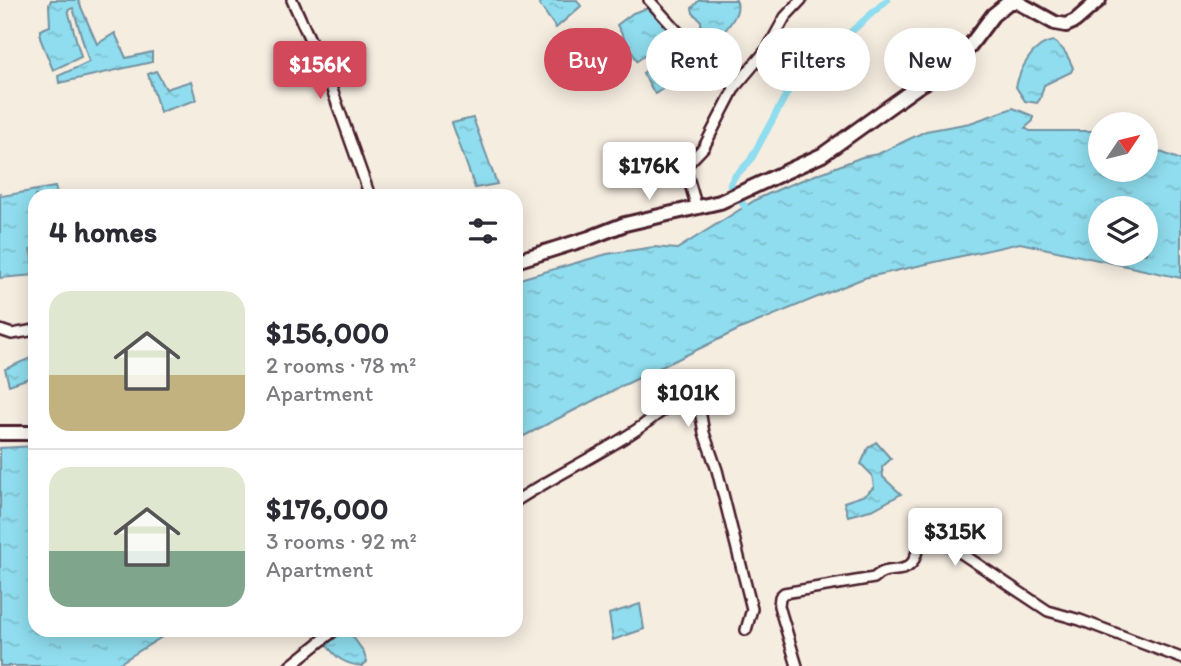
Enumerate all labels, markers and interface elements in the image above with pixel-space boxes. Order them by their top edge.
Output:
chip: Buy [544,28,632,91]
chip: Rent [646,28,742,91]
chip: Filters [756,28,870,91]
chip: New [884,28,976,91]
pin: $156K [271,42,369,101]
text: $156K [289,50,351,78]
north arrow [1088,112,1158,182]
map controls [1088,112,1158,266]
pin: $176K [600,142,698,202]
text: $176K [619,151,679,179]
button: layers [1088,196,1158,266]
icon: filters [464,212,502,250]
text: 4 homes [49,213,157,250]
text: $156,000 [266,314,389,351]
icon: home [105,319,189,403]
text: 2 rooms · 78 m² [266,351,416,379]
pin: $101K [639,370,737,429]
text: $101K [657,378,719,406]
text: Apartment [266,379,373,407]
text: $176,000 [266,490,388,527]
icon: home [105,495,189,579]
pin: $315K [906,508,1004,568]
text: $315K [924,517,986,545]
text: 3 rooms · 92 m² [266,527,417,555]
text: Apartment [266,555,373,583]

